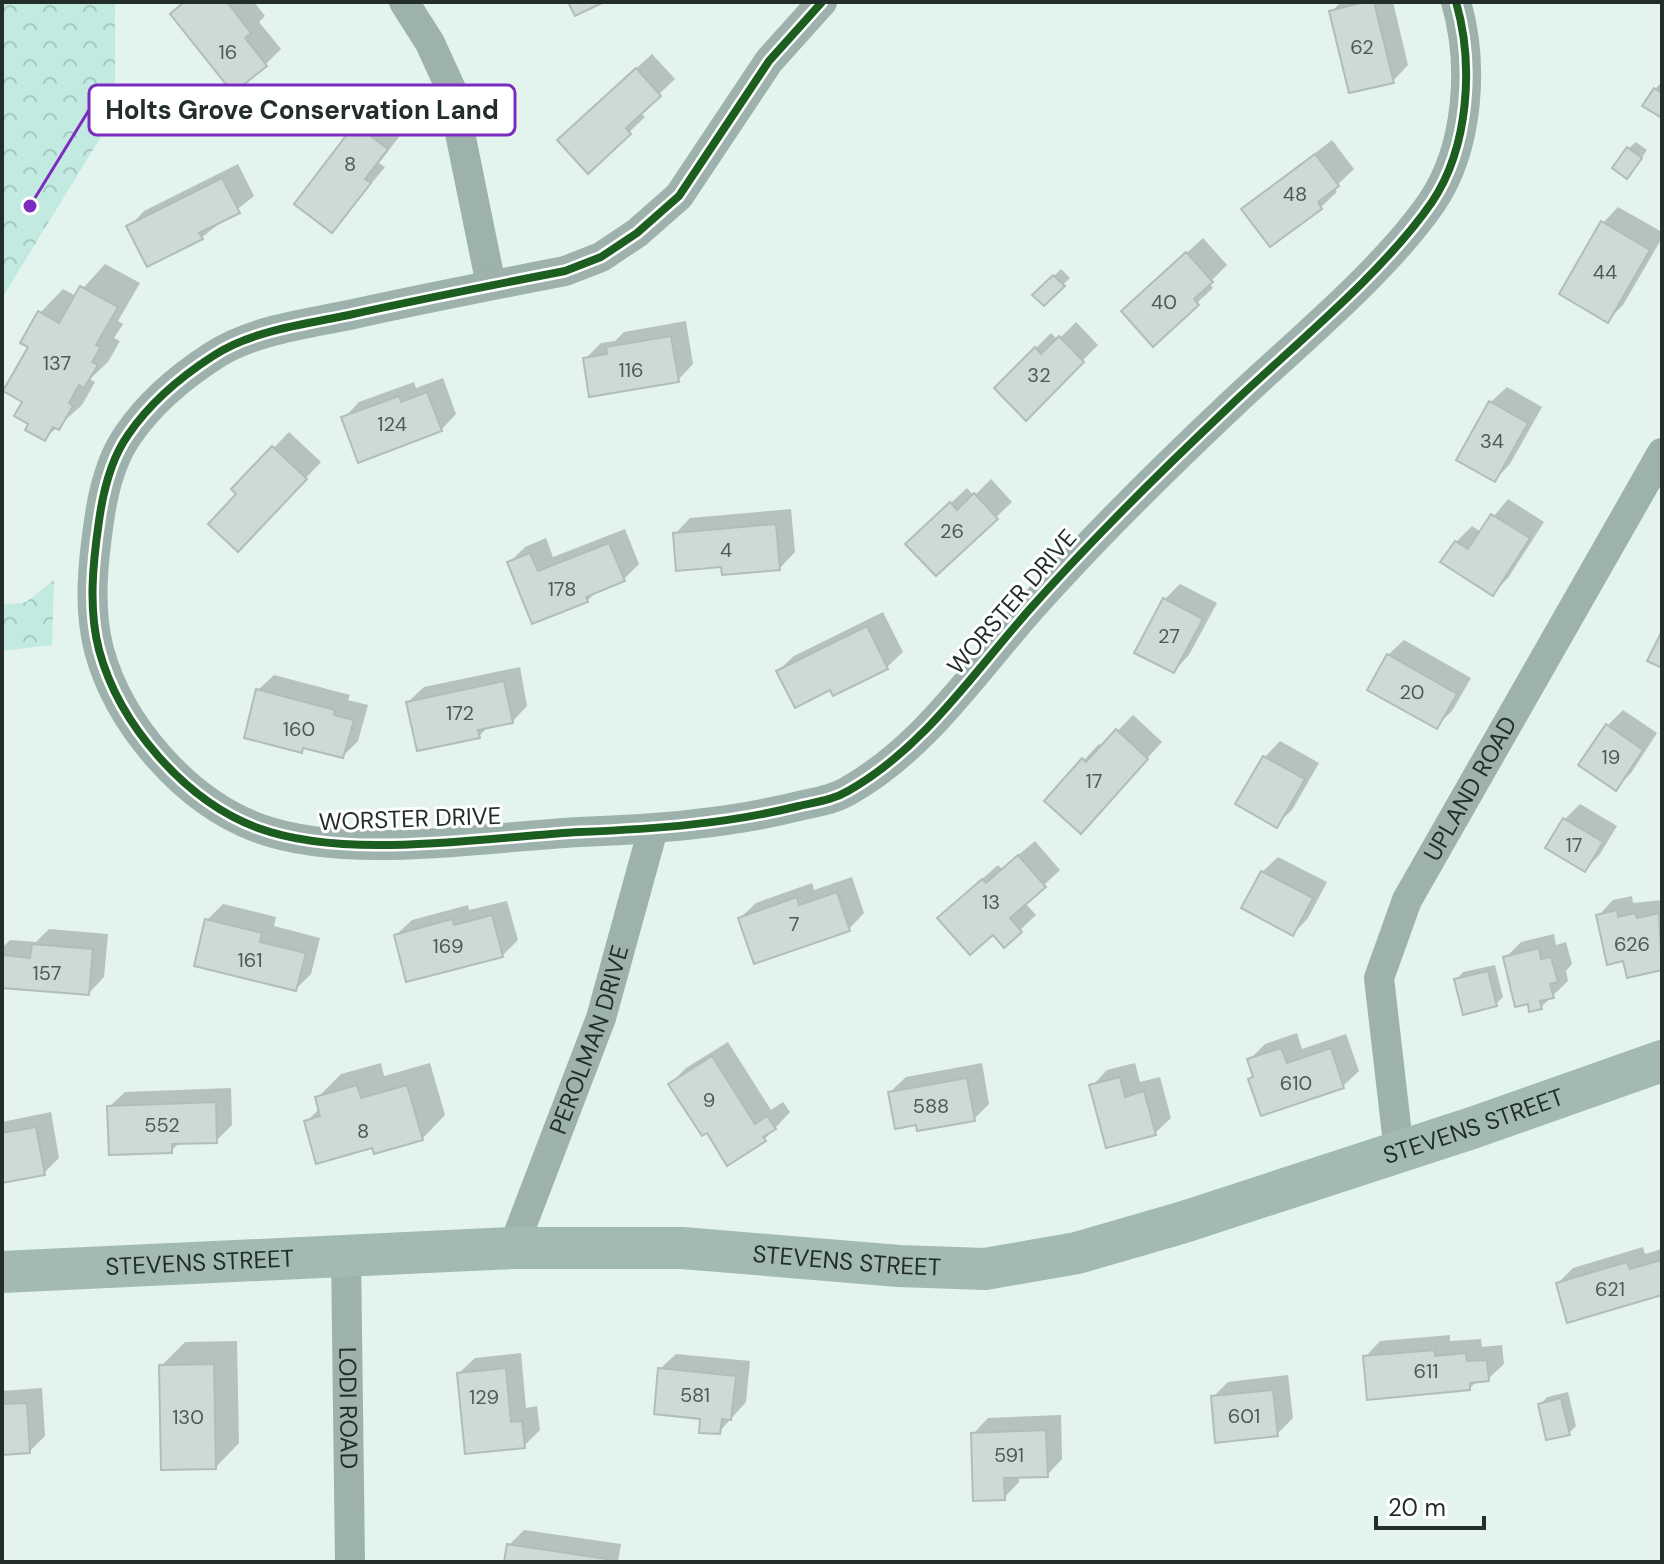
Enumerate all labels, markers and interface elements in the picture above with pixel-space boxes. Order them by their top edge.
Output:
house number: 62 [1350,34,1374,60]
house number: 16 [219,39,237,65]
callout: Holts Grove Conservation Land [89,85,515,135]
text: Holts Grove Conservation Land [105,93,499,127]
house number: 8 [344,151,356,177]
house number: 48 [1283,181,1307,207]
house number: 44 [1593,259,1617,285]
house number: 40 [1151,289,1177,315]
house number: 137 [43,350,71,376]
house number: 116 [618,357,644,383]
house number: 32 [1027,362,1051,388]
house number: 124 [377,411,407,437]
house number: 34 [1480,428,1504,454]
house number: 26 [940,518,964,544]
street label: WORSTER DRIVE [940,523,1083,681]
house number: 4 [720,537,732,563]
house number: 178 [548,576,576,602]
house number: 27 [1158,623,1180,649]
house number: 20 [1400,679,1425,705]
house number: 172 [446,700,474,726]
street label: UPLAND ROAD [1416,711,1524,867]
house number: 160 [283,716,315,742]
house number: 19 [1602,744,1620,770]
house number: 17 [1086,768,1102,794]
street label: WORSTER DRIVE [318,800,502,837]
house number: 17 [1566,832,1582,858]
house number: 13 [982,889,1000,915]
house number: 7 [789,911,799,937]
house number: 626 [1614,931,1650,957]
house number: 169 [433,933,463,959]
street label: PEROLMAN DRIVE [542,942,635,1139]
house number: 161 [237,947,263,973]
house number: 157 [33,960,61,986]
house number: 610 [1280,1070,1312,1096]
street label: STEVENS STREET [1379,1081,1568,1171]
house number: 9 [703,1087,715,1113]
house number: 588 [913,1093,949,1119]
house number: 552 [144,1112,180,1138]
house number: 8 [357,1118,369,1144]
street label: STEVENS STREET [751,1238,942,1282]
street label: STEVENS STREET [105,1242,295,1282]
house number: 621 [1595,1276,1625,1302]
street label: LODI ROAD [332,1347,365,1469]
house number: 611 [1413,1358,1439,1384]
house number: 581 [680,1382,710,1408]
house number: 129 [469,1384,499,1410]
house number: 601 [1228,1403,1260,1429]
house number: 130 [172,1404,204,1430]
house number: 591 [994,1442,1024,1468]
scale bar [1376,1480,1484,1530]
text: 20 m [1388,1492,1446,1523]

